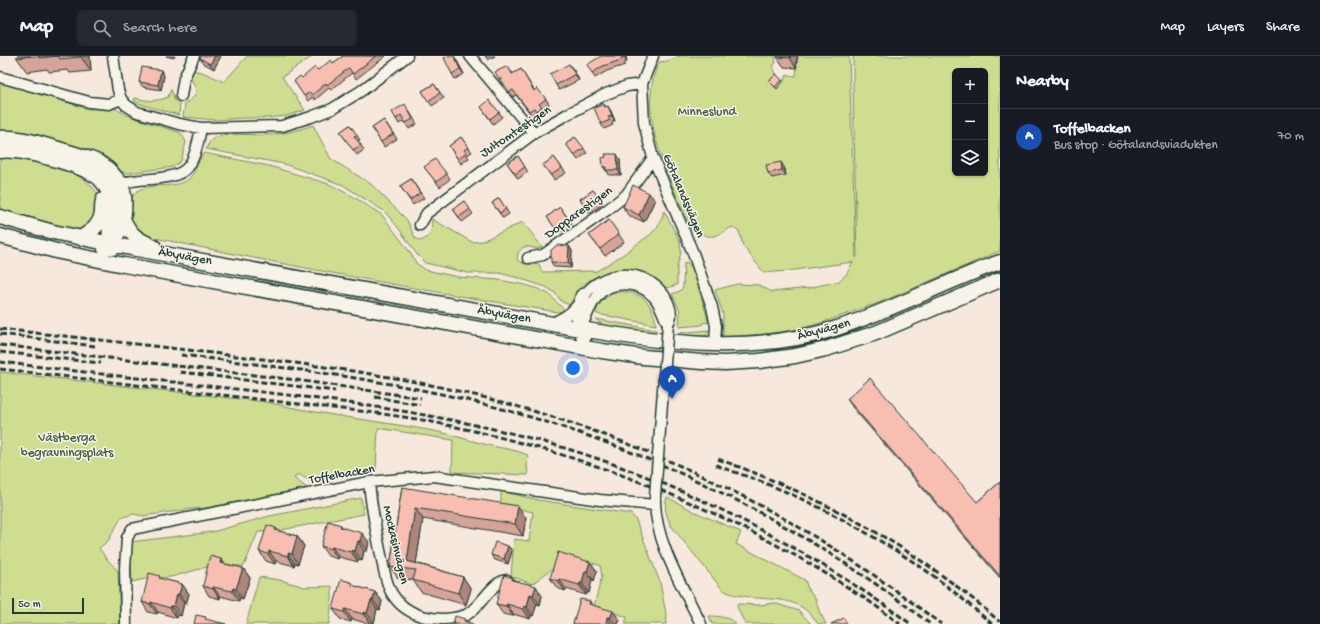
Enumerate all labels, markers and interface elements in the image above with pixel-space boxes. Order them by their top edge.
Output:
search box [77,10,357,46]
text: Map [20,16,53,39]
icon: search [91,17,113,39]
text: Search here [123,19,197,37]
text: Map [1161,19,1185,36]
text: Layers [1207,19,1244,36]
text: Share [1266,19,1300,36]
map controls [952,68,988,176]
button: + [952,68,988,104]
text: Nearby [1016,72,1069,92]
street label: Jultomtestigen [478,102,555,161]
button: − [952,104,988,140]
park label: Minneslund [678,105,738,120]
text: Toffelbacken [1054,120,1131,138]
text: A [1025,129,1033,144]
text: 70 m [1278,129,1304,144]
text: Bus stop · Götalandsviadukten [1054,138,1218,153]
button: layers [952,140,988,176]
street label: Götalandsvägen [659,152,708,241]
street label: Dopparestigen [542,183,616,243]
street label: Åbyvägen [157,244,214,269]
street label: Åbyvägen [476,302,533,327]
street label: Åbyvägen [796,315,853,344]
your location [563,358,583,378]
pin: A [659,366,685,399]
park label: Västberga begravningsplats [21,431,114,461]
street label: Toffelbacken [307,462,377,488]
street label: Mockasinvägen [379,504,412,587]
scale bar [12,596,84,615]
text: 50 m [18,599,40,611]

